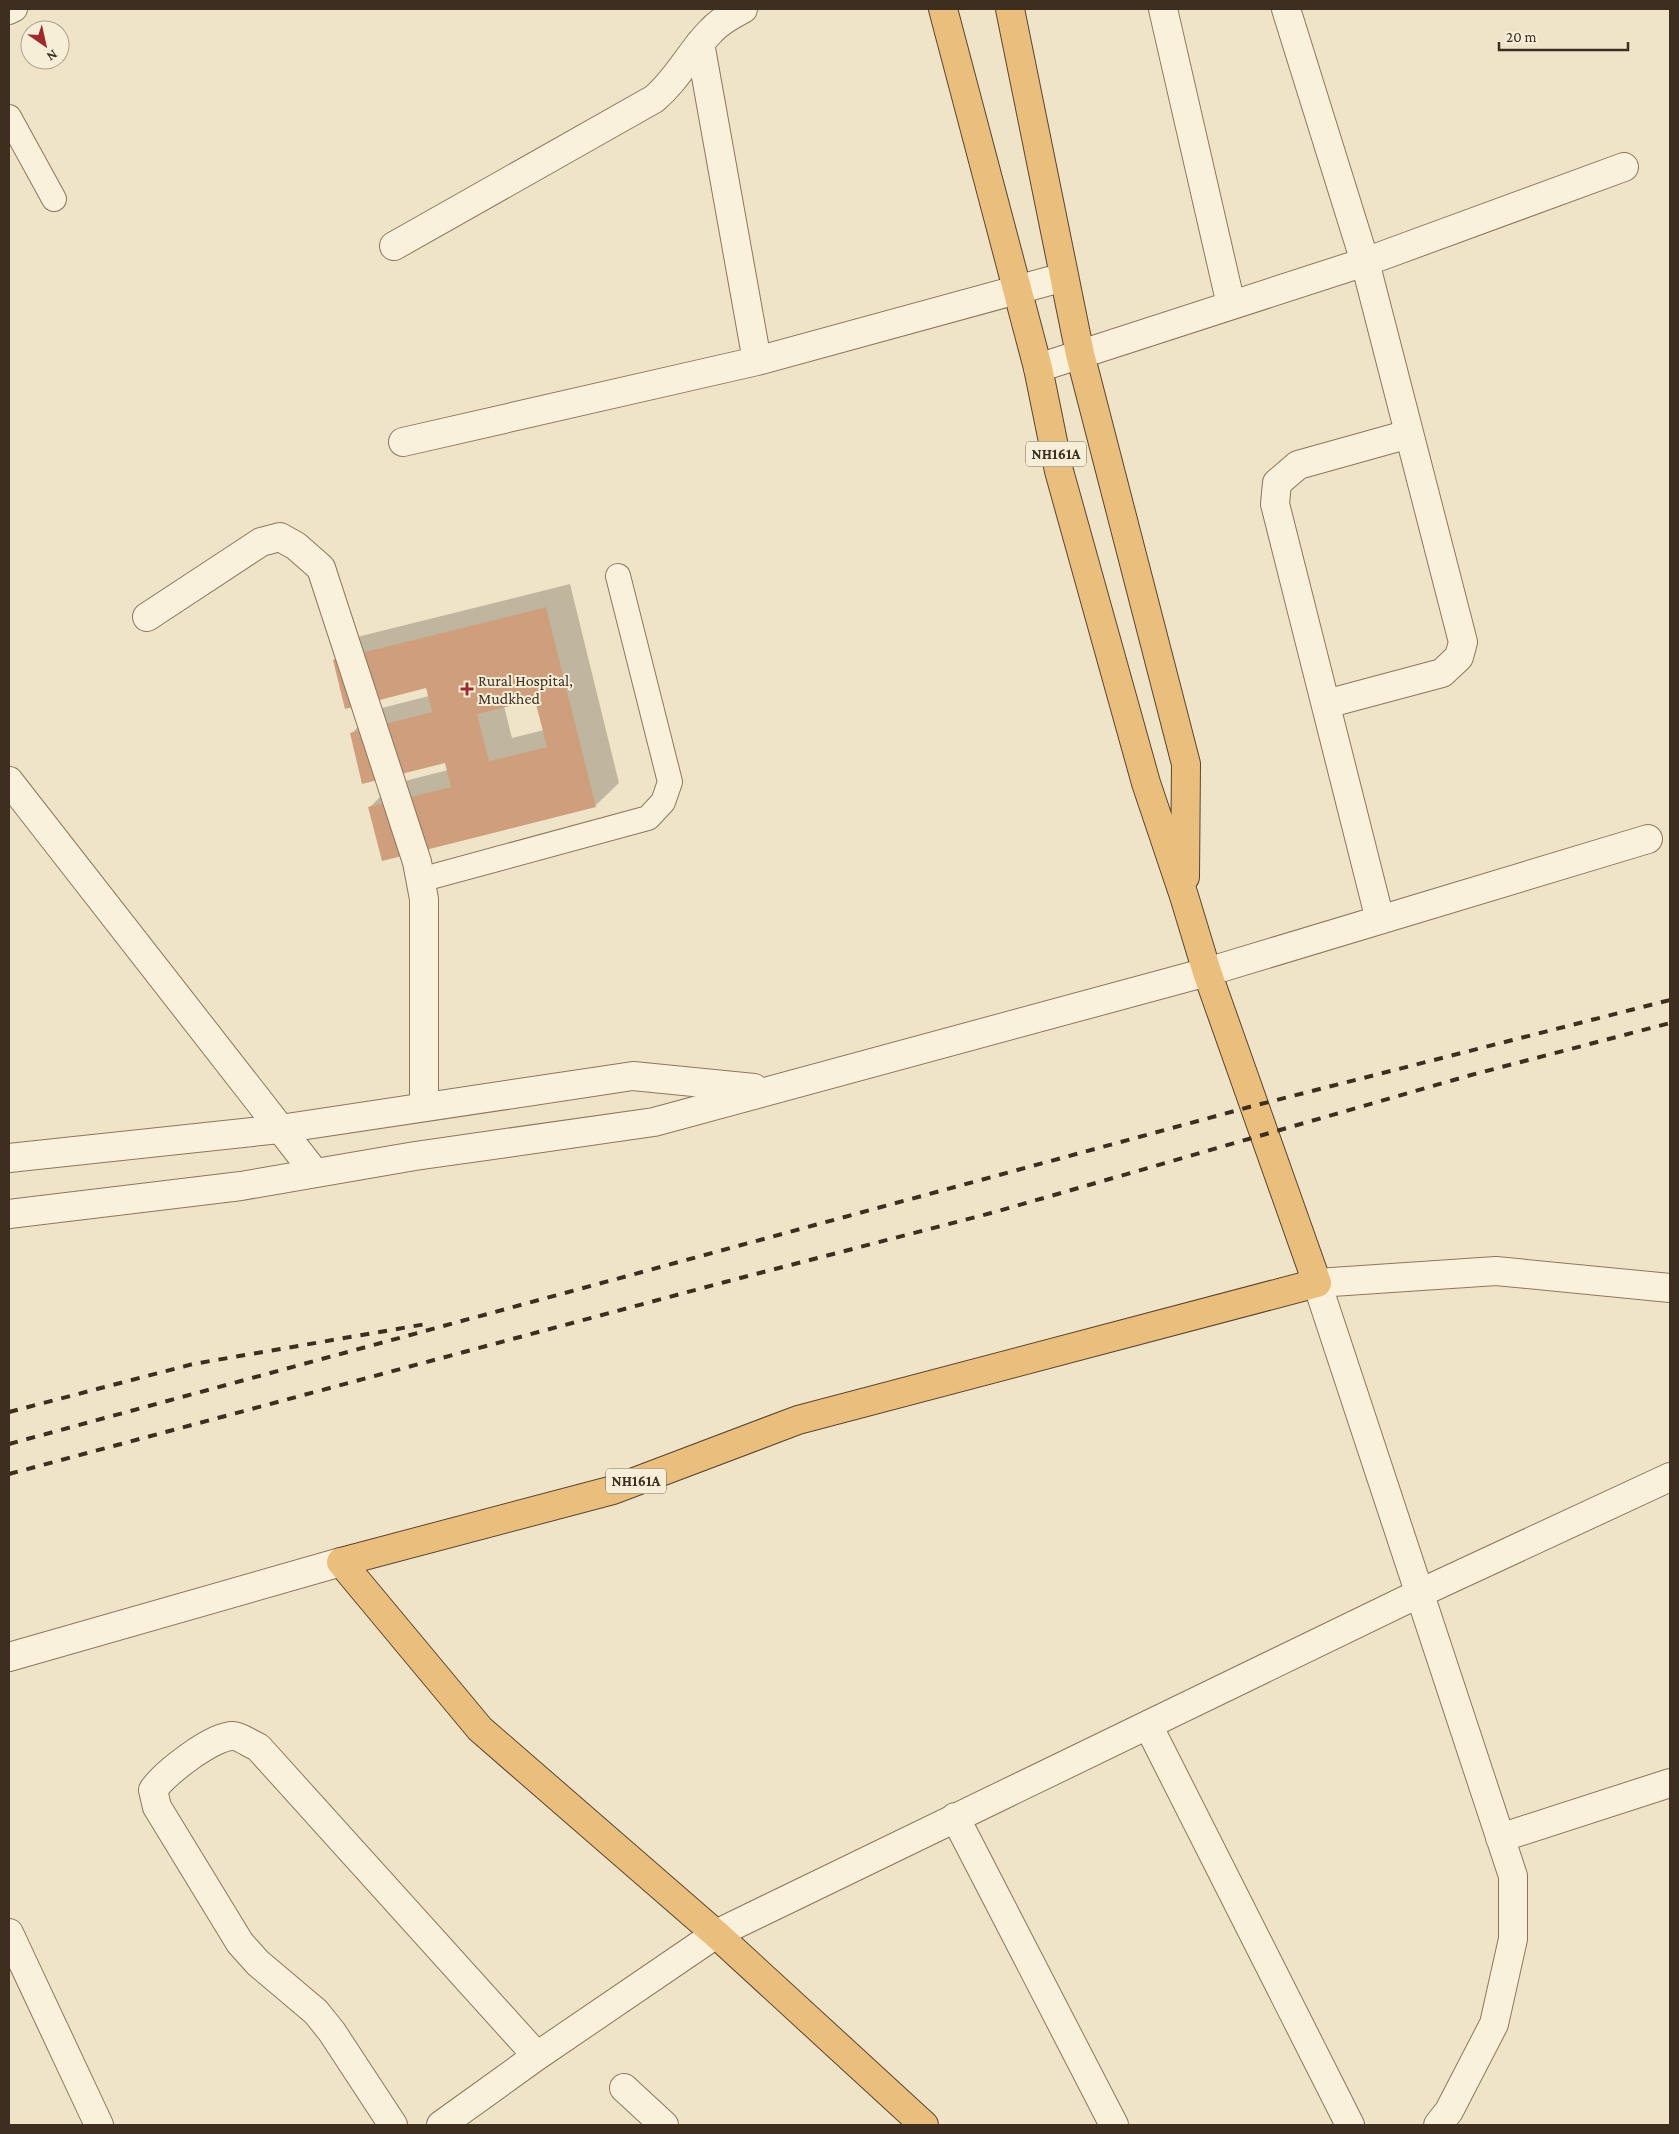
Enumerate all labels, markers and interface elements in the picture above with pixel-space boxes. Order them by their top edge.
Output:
north arrow [20,20,70,70]
scale bar [1499,20,1628,52]
text: 20 m [1506,29,1537,45]
text: N [43,46,61,65]
road number: NH161A [1026,442,1086,466]
place label: Rural Hospital, Mudkhed [478,672,573,707]
marker: Rural Hospital, Mudkhed [460,682,474,696]
road number: NH161A [606,1468,666,1494]

